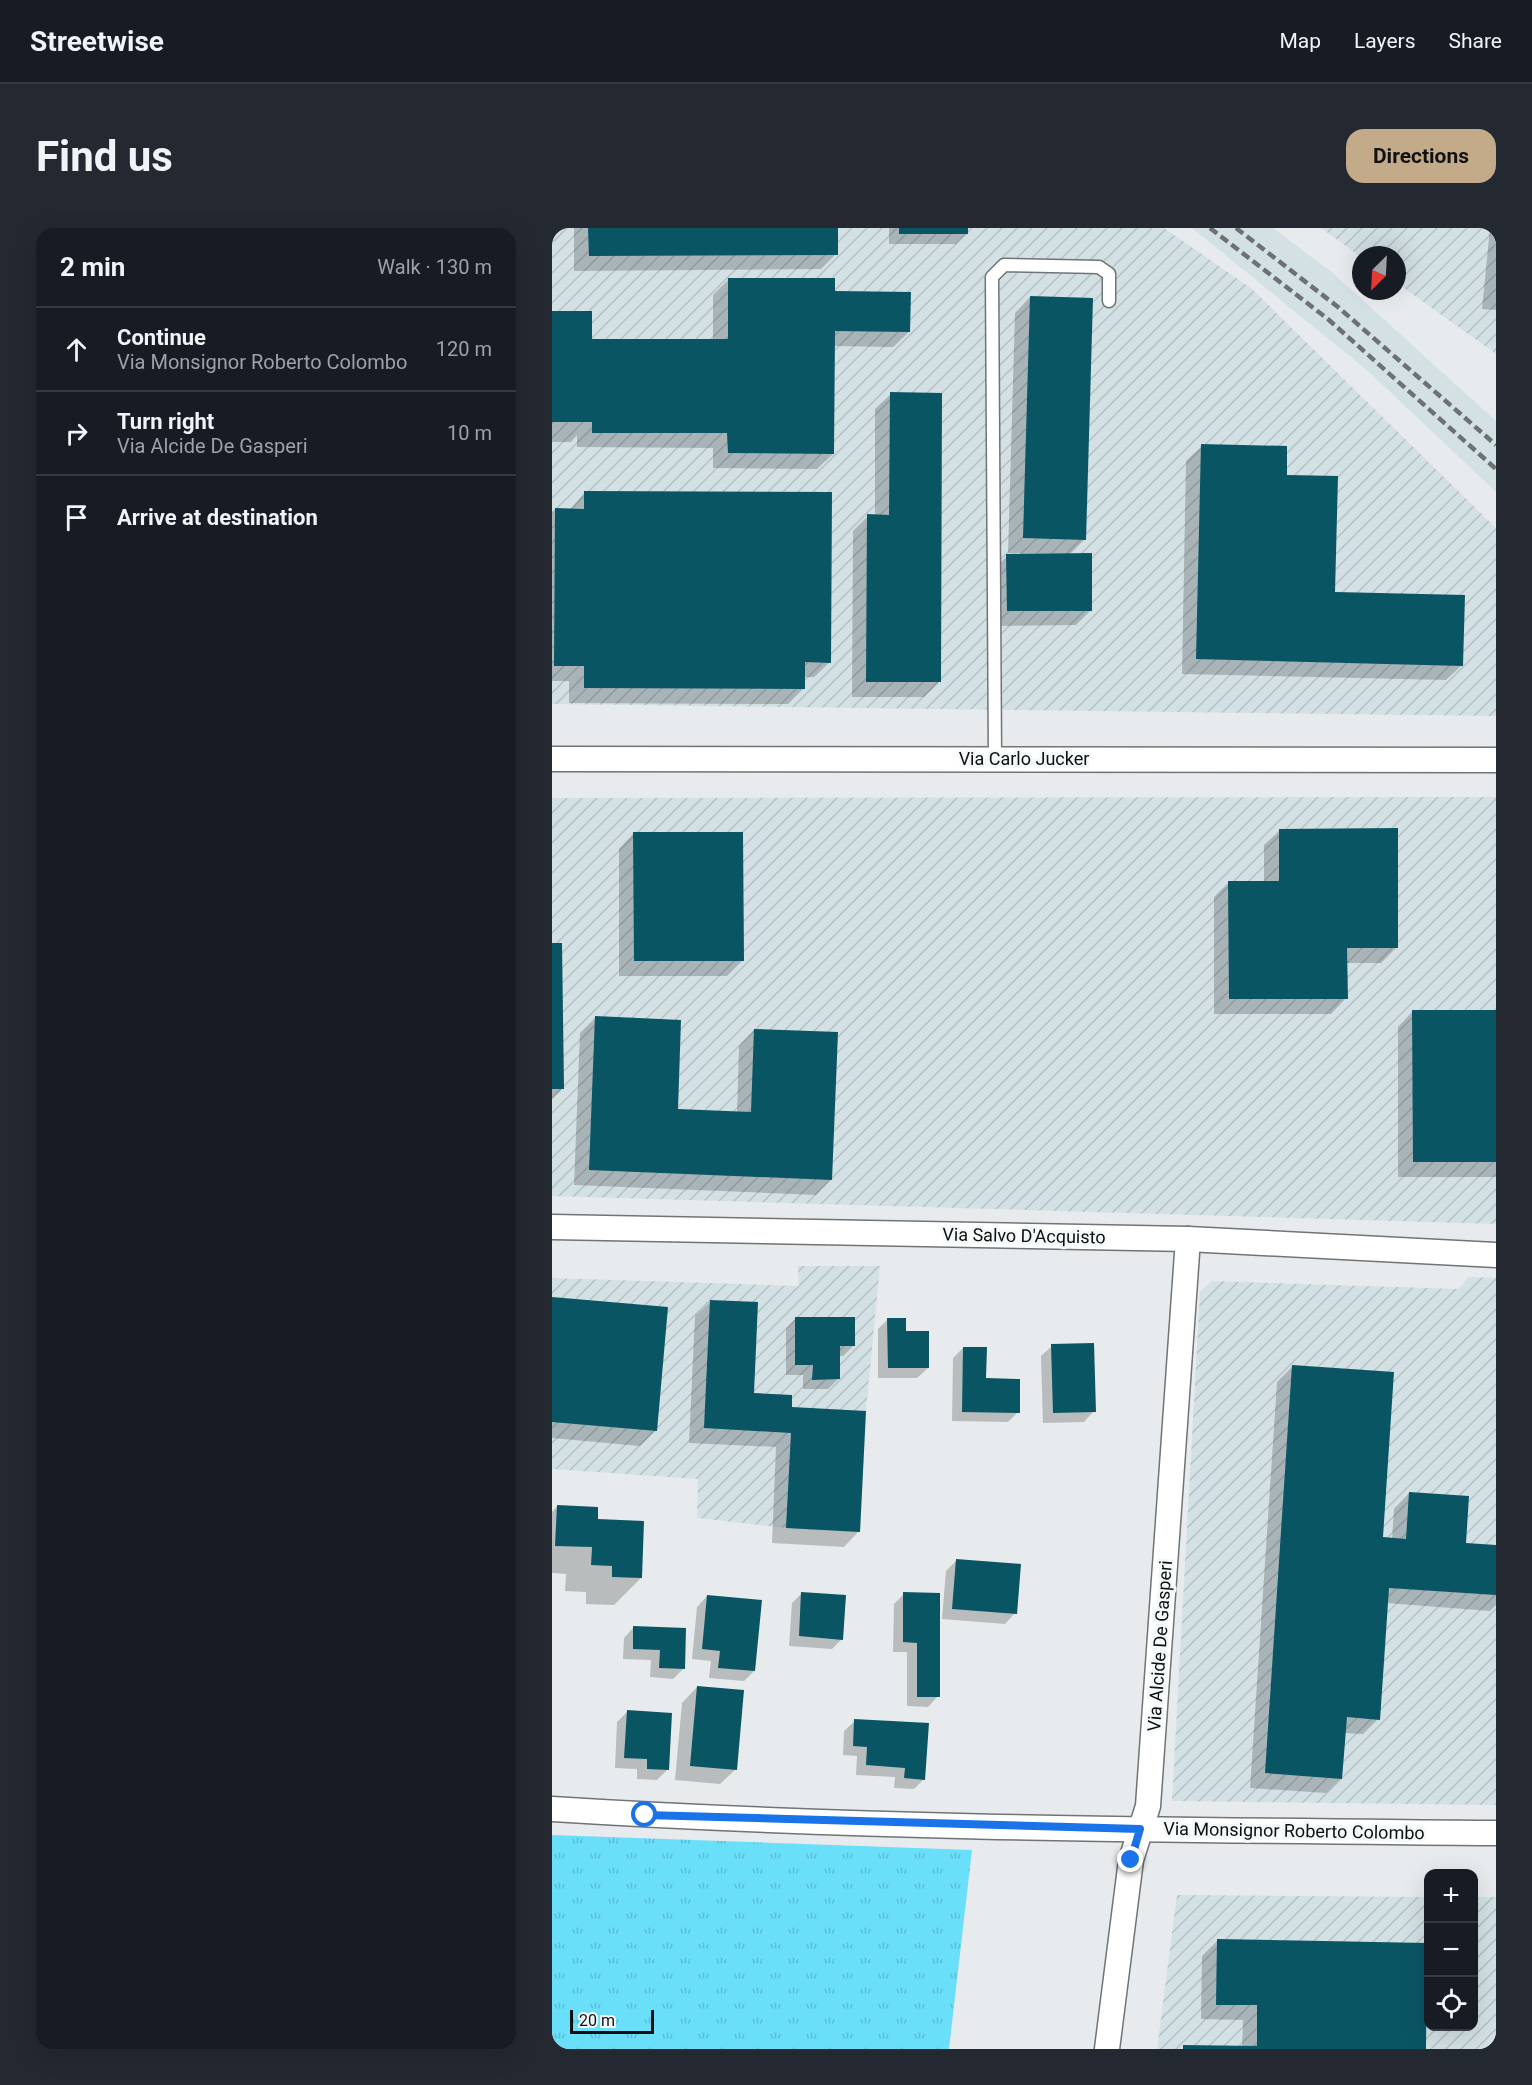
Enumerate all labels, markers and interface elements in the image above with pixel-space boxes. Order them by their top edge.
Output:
text: Streetwise [30,25,164,58]
text: Map [1279,29,1321,53]
text: Layers [1354,29,1415,53]
text: Share [1448,29,1502,53]
button: Directions [1346,129,1496,183]
text: Find us [36,132,173,181]
north arrow [1352,246,1406,300]
text: 2 min [60,252,125,282]
text: Walk · 130 m [377,255,492,279]
text: Continue [117,325,206,350]
icon: ahead [60,333,93,366]
text: 120 m [436,337,492,361]
text: Via Monsignor Roberto Colombo [117,350,407,374]
text: Turn right [117,409,214,434]
icon: right [60,417,93,450]
text: 10 m [447,421,492,445]
text: Via Alcide De Gasperi [117,434,308,458]
icon: arrive [60,501,93,534]
text: Arrive at destination [117,505,318,530]
street label: Via Carlo Jucker [959,748,1089,769]
street label: Via Salvo D'Acquisto [942,1224,1106,1247]
street label: Via Alcide De Gasperi [1143,1560,1176,1732]
route start [631,1801,657,1827]
street label: Via Monsignor Roberto Colombo [1163,1818,1425,1843]
route end [1117,1846,1143,1872]
map controls [1424,1869,1478,2031]
button: + [1424,1869,1478,1923]
button: − [1424,1923,1478,1977]
button: locate [1424,1977,1478,2031]
scale bar [570,2007,654,2034]
text: 20 m [579,2011,615,2030]

